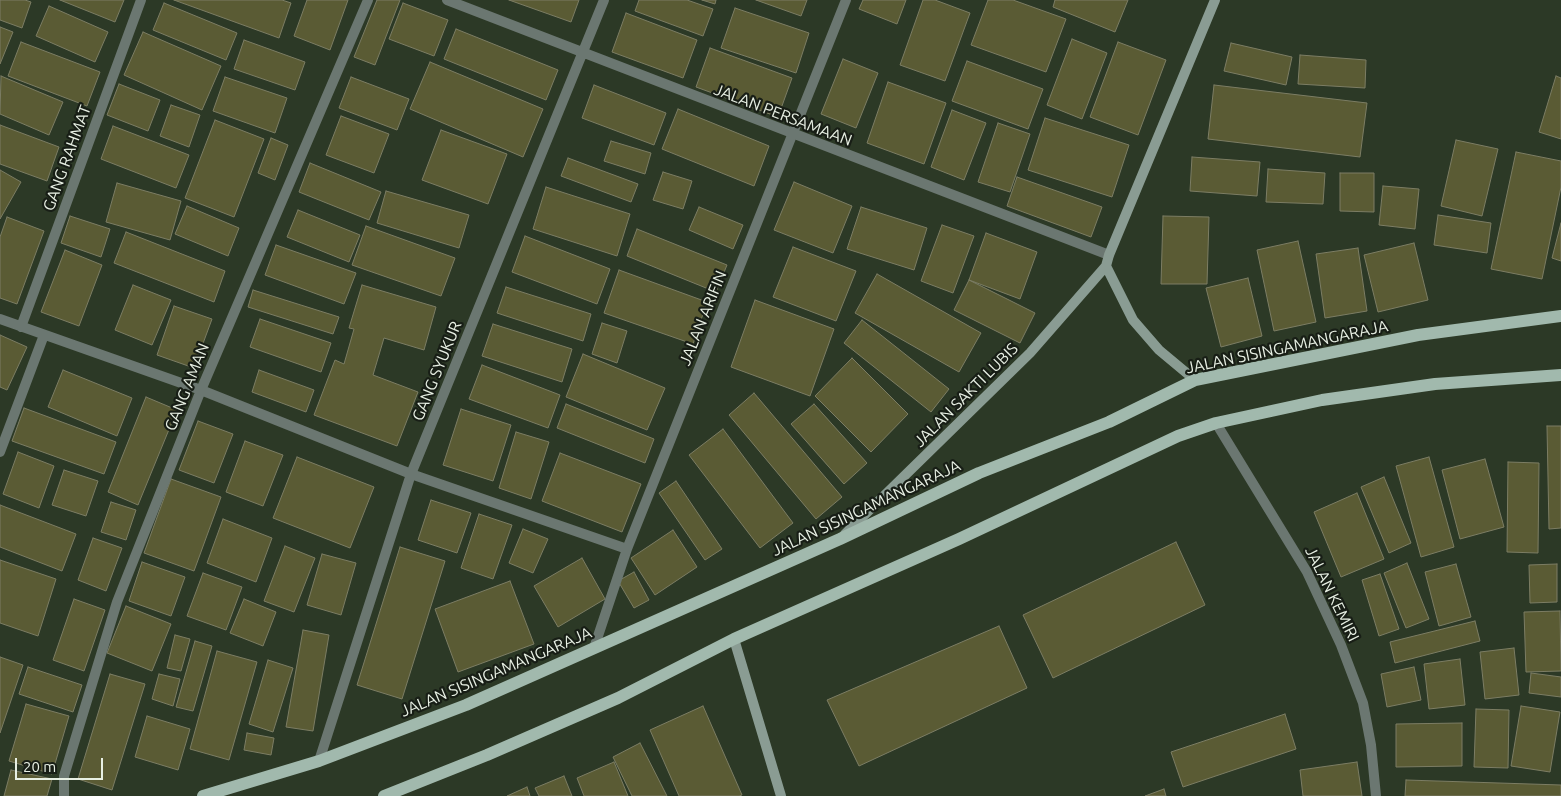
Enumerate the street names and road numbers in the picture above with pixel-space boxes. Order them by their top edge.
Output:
street label: JALAN PERSAMAAN [711,80,855,150]
street label: GANG RAHMAT [39,103,95,213]
street label: JALAN ARIFIN [675,268,731,368]
street label: JALAN SISINGAMANGARAJA [1184,316,1390,378]
street label: GANG SYUKUR [408,318,466,424]
street label: JALAN SAKTI LUBIS [910,339,1022,451]
street label: GANG AMAN [161,340,213,434]
street label: JALAN SISINGAMANGARAJA [769,456,963,560]
street label: JALAN KEMIRI [1301,543,1363,645]
street label: JALAN SISINGAMANGARAJA [397,623,595,721]

